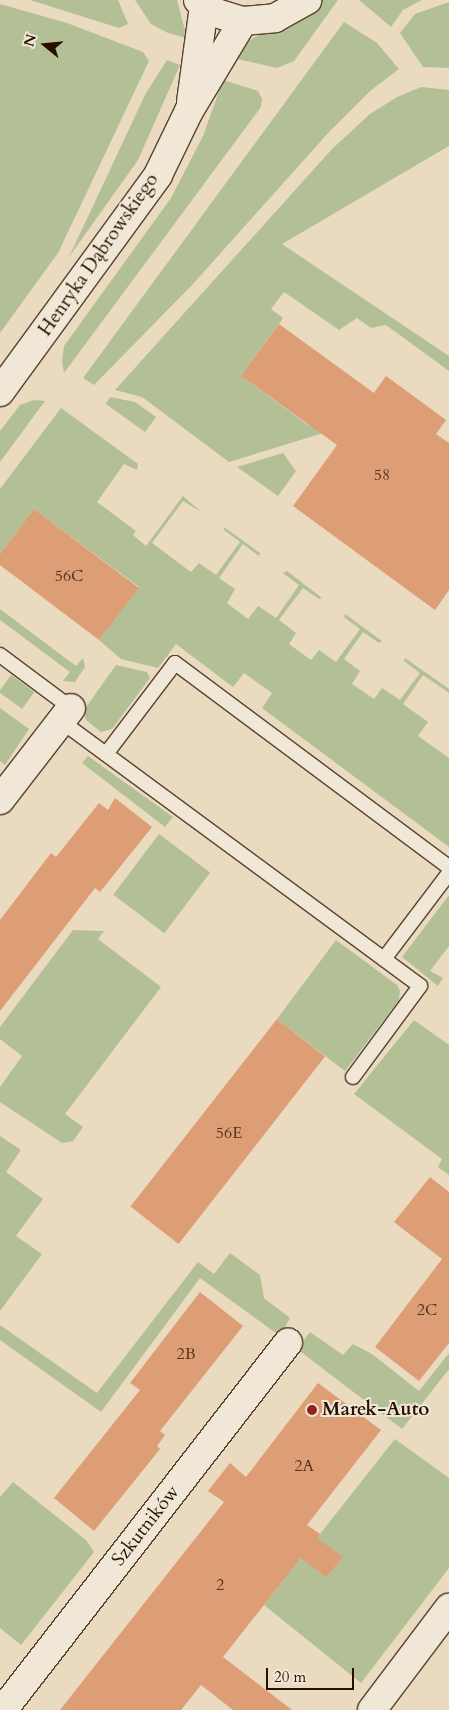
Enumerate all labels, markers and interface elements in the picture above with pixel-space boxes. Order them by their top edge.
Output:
north arrow [20,20,70,70]
text: N [19,32,41,49]
street label: Henryka Dąbrowskiego [34,169,164,341]
house number: 58 [374,465,390,485]
house number: 56C [55,566,83,586]
house number: 56E [216,1123,242,1143]
house number: 2C [417,1300,437,1320]
house number: 2B [176,1344,196,1364]
place label: Marek-Auto [322,1399,429,1421]
marker: Marek-Auto [306,1404,318,1416]
house number: 2A [294,1456,314,1476]
street label: Szkutników [107,1481,185,1571]
house number: 2 [216,1575,224,1595]
scale bar [269,1658,356,1690]
text: 20 m [274,1667,306,1687]

